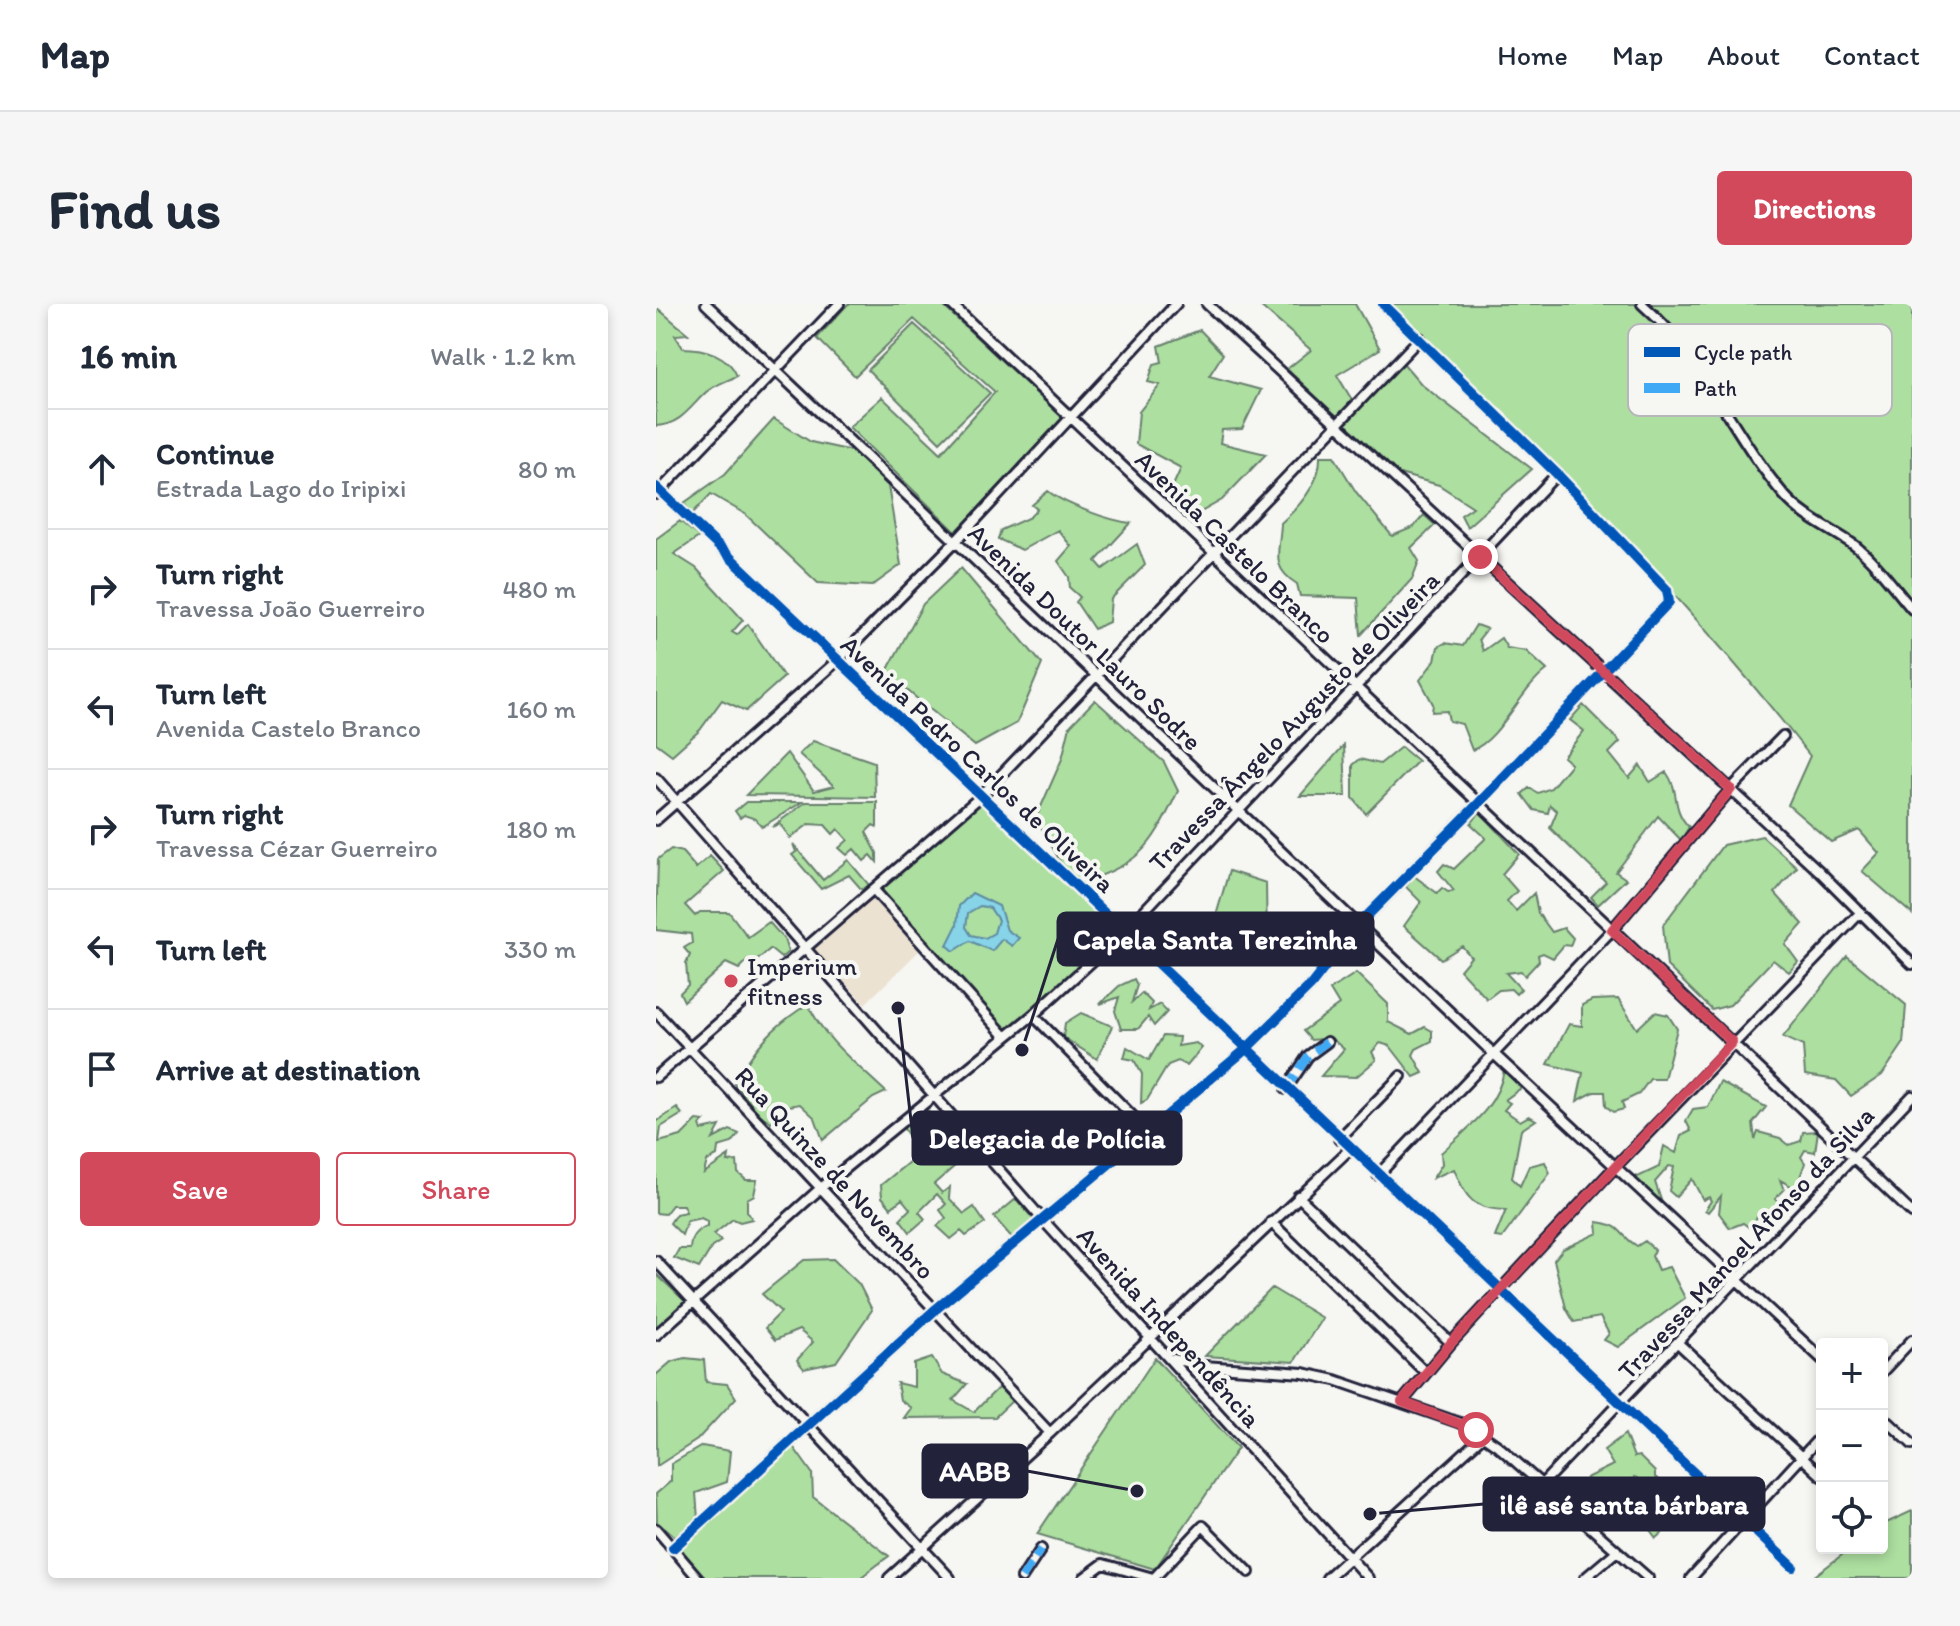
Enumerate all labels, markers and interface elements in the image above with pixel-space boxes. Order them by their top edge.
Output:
text: Map [40,32,110,78]
text: Home [1497,38,1568,72]
text: Map [1612,38,1663,72]
text: About [1707,38,1780,72]
text: Contact [1824,38,1920,72]
button: Directions [1717,171,1912,245]
text: Find us [48,175,221,242]
legend [1628,324,1892,416]
text: 16 min [80,336,177,377]
text: Cycle path [1694,339,1793,366]
text: Walk · 1.2 km [430,340,576,372]
text: Path [1694,375,1737,402]
text: Continue [156,435,275,472]
street label: Avenida Castelo Branco [1129,443,1341,651]
icon: ahead [80,447,124,491]
text: 80 m [518,453,576,485]
text: Estrada Lago do Iripixi [156,472,406,504]
street label: Avenida Doutor Lauro Sodre [961,517,1209,757]
route end [1462,539,1498,575]
text: Turn right [156,555,284,592]
street label: Travessa Ângelo Augusto de Oliveira [1142,564,1446,878]
icon: right [80,567,124,611]
text: 480 m [502,573,576,605]
text: Travessa João Guerreiro [156,592,425,624]
street label: Avenida Pedro Carlos de Oliveira [834,628,1122,900]
text: Turn left [156,675,267,712]
icon: left [80,687,124,731]
text: 160 m [506,693,576,725]
text: Avenida Castelo Branco [156,712,421,744]
text: Turn right [156,795,284,832]
icon: right [80,807,124,851]
text: 180 m [506,813,576,845]
text: Travessa Cézar Guerreiro [156,832,438,864]
callout: Capela Santa Terezinha [1058,913,1373,965]
text: Capela Santa Terezinha [1073,922,1358,956]
icon: left [80,927,124,971]
text: Turn left [156,931,267,968]
text: 330 m [504,933,576,965]
place label: Imperium fitness [747,950,857,1012]
marker: Imperium fitness [722,972,740,990]
icon: arrive [80,1047,124,1091]
text: Arrive at destination [156,1051,420,1088]
street label: Rua Quinze de Novembro [728,1060,942,1286]
street label: Travessa Manoel Afonso da Silva [1611,1100,1881,1386]
callout: Delegacia de Polícia [913,1112,1181,1164]
text: Delegacia de Polícia [929,1121,1166,1155]
button: Save [80,1152,320,1226]
button: Share [336,1152,576,1226]
street label: Avenida Independência [1070,1220,1268,1435]
map controls [1816,1338,1888,1554]
button: + [1816,1338,1888,1410]
button: − [1816,1410,1888,1482]
route start [1458,1412,1494,1448]
callout: AABB [923,1445,1027,1497]
text: AABB [938,1454,1011,1488]
callout: ilê asé santa bárbara [1484,1478,1764,1530]
button: locate [1816,1482,1888,1554]
text: ilê asé santa bárbara [1499,1487,1749,1521]

